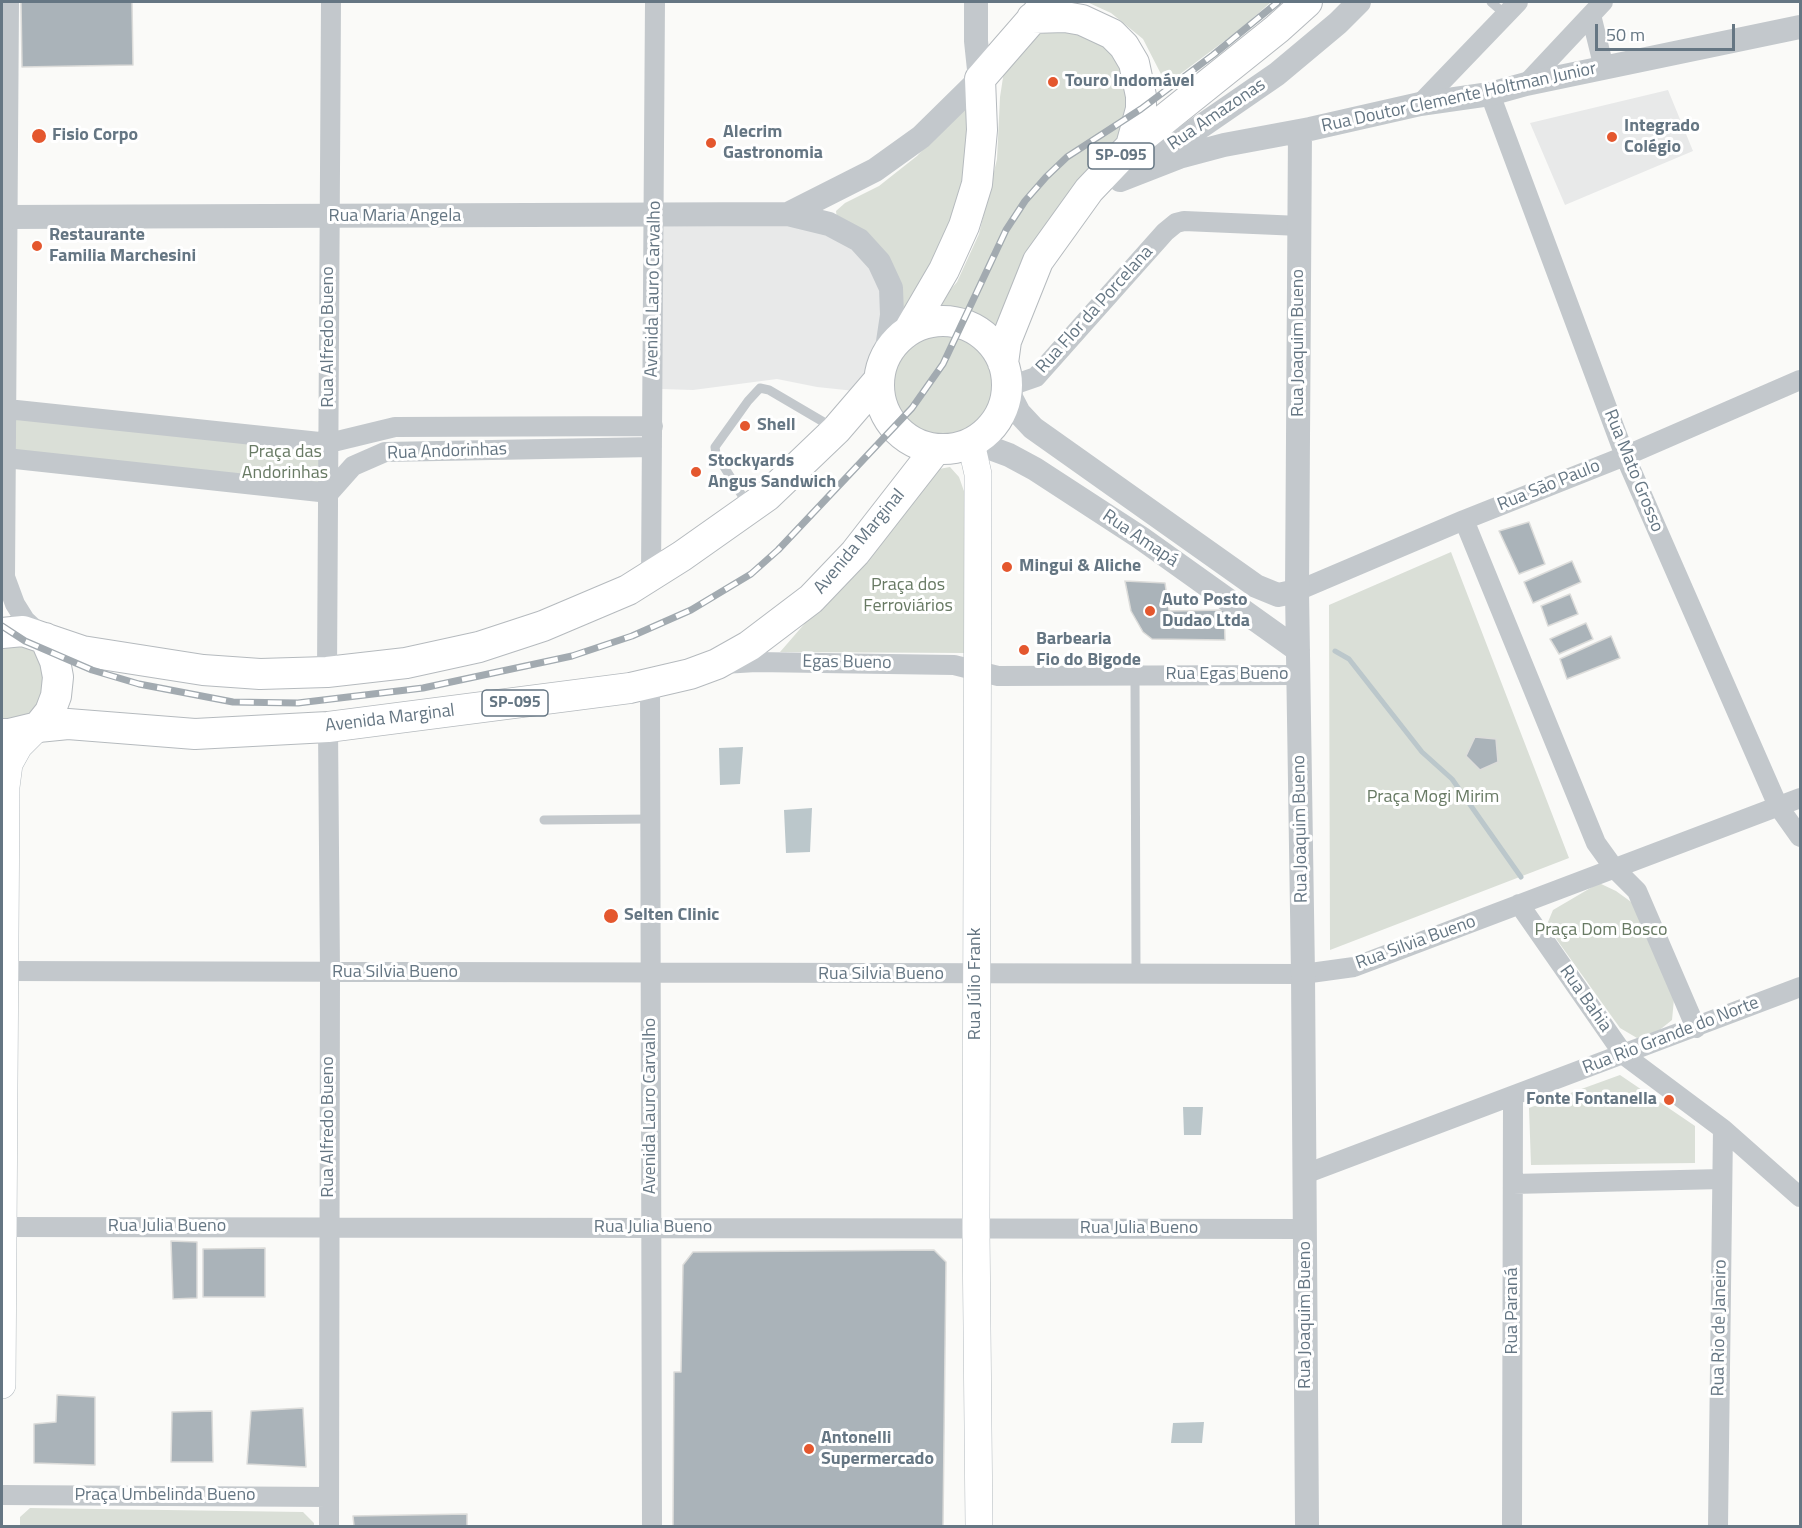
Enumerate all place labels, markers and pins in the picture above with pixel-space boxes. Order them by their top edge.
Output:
place label: Touro Indomável [1065,71,1195,93]
marker: Touro Indomável [1046,75,1060,89]
place label: Integrado Colégio [1624,116,1700,158]
place label: Alecrim Gastronomia [723,122,823,164]
place label: Fisio Corpo [52,125,138,147]
marker: Fisio Corpo [30,127,48,145]
marker: Integrado Colégio [1605,130,1619,144]
marker: Alecrim Gastronomia [704,136,718,150]
place label: Restaurante Familia Marchesini [49,225,196,268]
marker: Restaurante Familia Marchesini [30,239,44,253]
place label: Shell [757,415,796,437]
marker: Shell [738,419,752,433]
place label: Stockyards Angus Sandwich [708,451,836,494]
marker: Stockyards Angus Sandwich [689,465,703,479]
place label: Mingui & Aliche [1019,556,1141,578]
marker: Mingui & Aliche [1000,560,1014,574]
place label: Auto Posto Dudao Ltda [1162,590,1250,632]
marker: Auto Posto Dudao Ltda [1143,604,1157,618]
place label: Barbearia Fio do Bigode [1036,629,1141,672]
marker: Barbearia Fio do Bigode [1017,643,1031,657]
place label: Selten Clinic [624,905,719,927]
marker: Selten Clinic [602,907,620,925]
place label: Fonte Fontanella [1526,1089,1657,1111]
marker: Fonte Fontanella [1662,1093,1676,1107]
place label: Antonelli Supermercado [821,1428,934,1470]
marker: Antonelli Supermercado [802,1442,816,1456]

